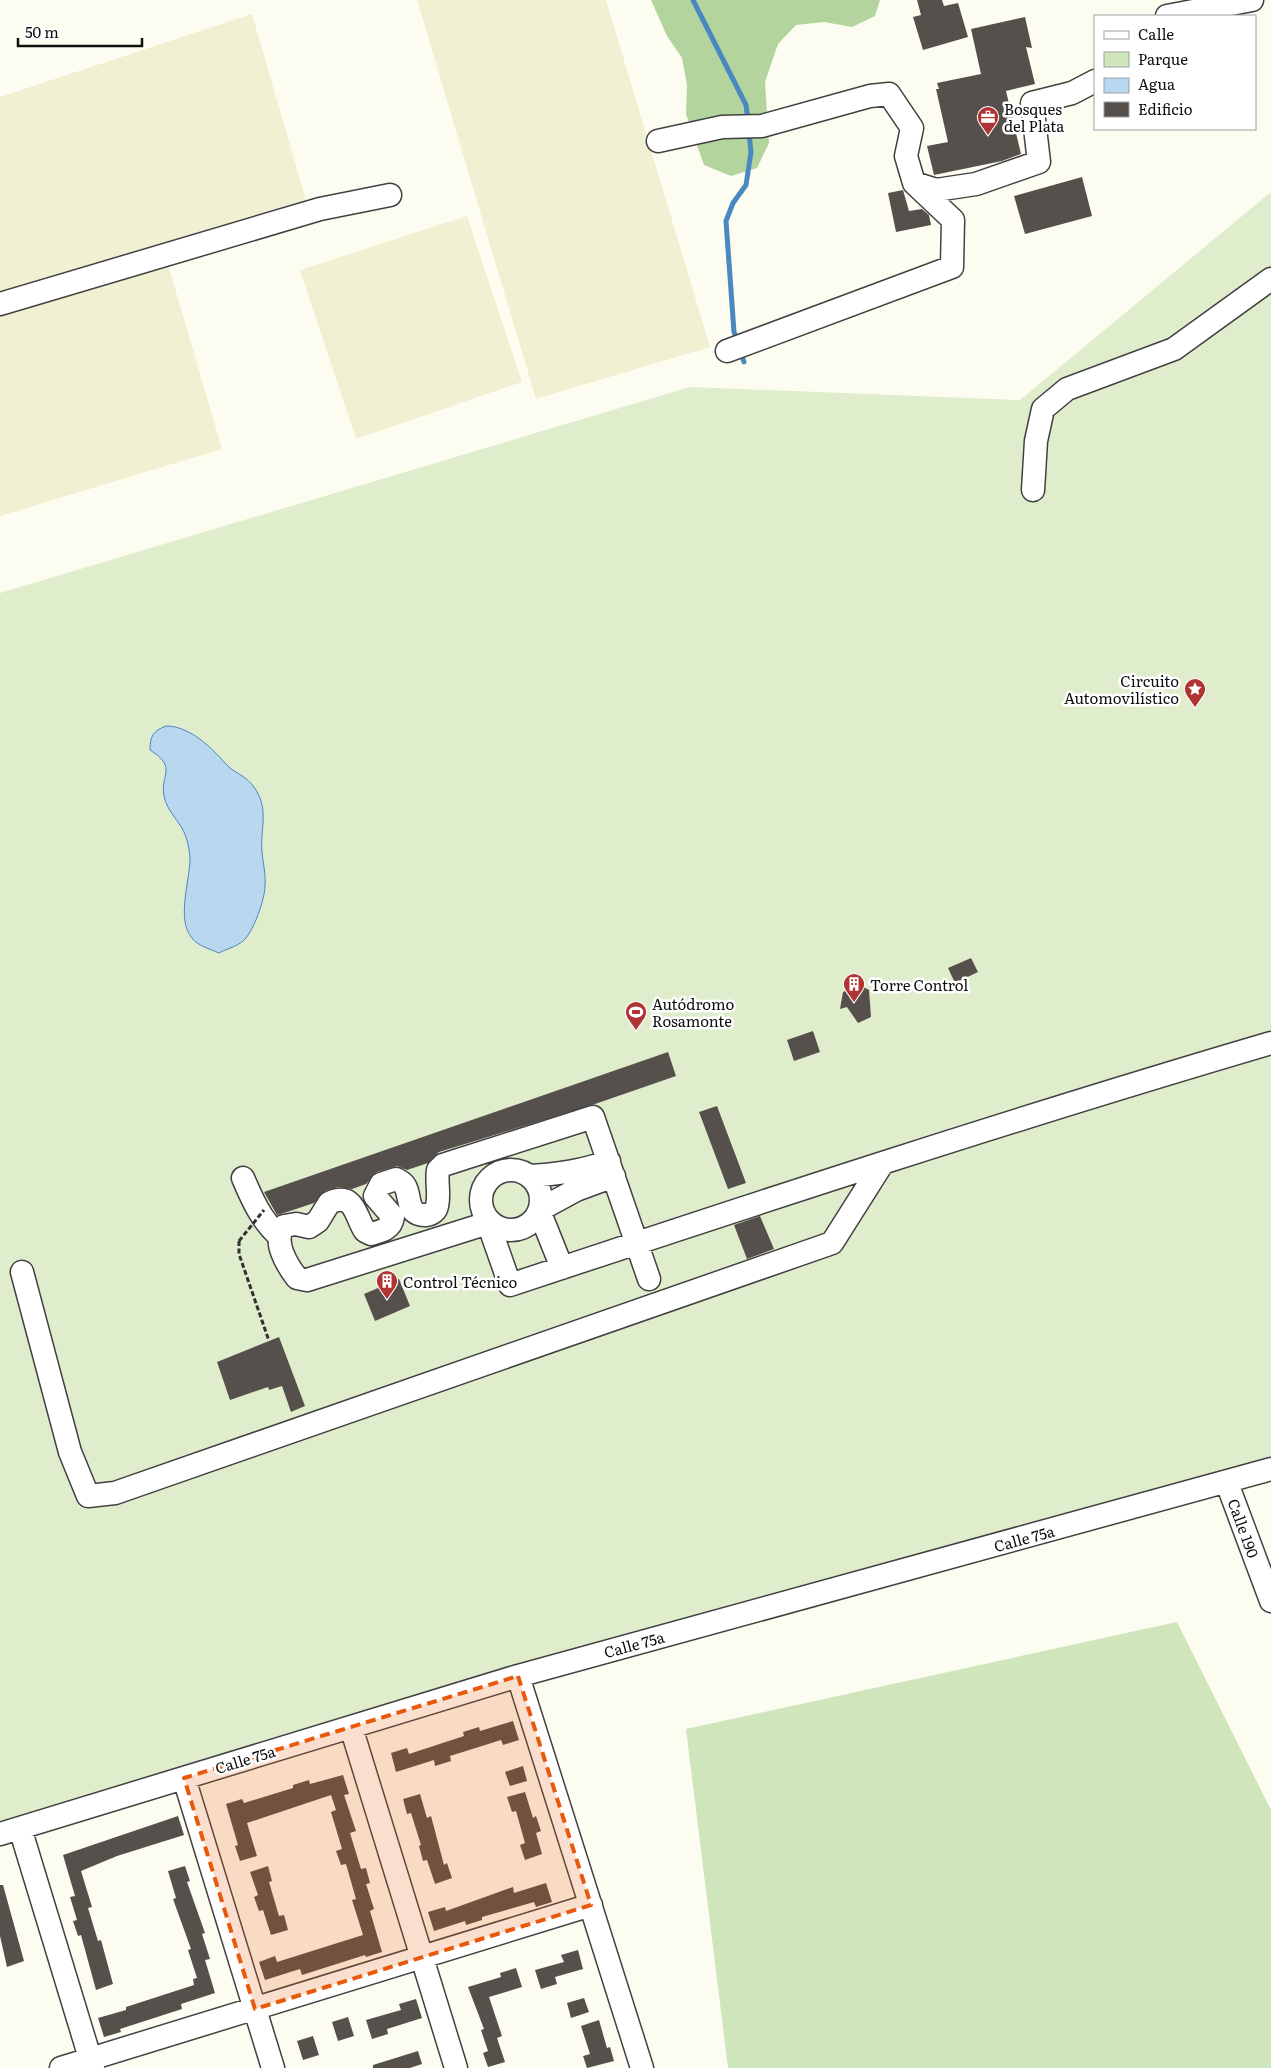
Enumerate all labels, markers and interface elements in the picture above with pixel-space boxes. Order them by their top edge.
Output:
scale bar [18,15,141,47]
legend [1094,15,1256,130]
text: 50 m [25,20,59,43]
text: Calle [1138,22,1174,45]
text: Parque [1138,47,1188,70]
text: Agua [1138,72,1176,95]
place label: Bosques del Plata [1004,97,1065,137]
text: Edificio [1138,97,1193,120]
office icon: Bosques del Plata [976,105,1000,136]
place label: Circuito Automovilístico [1064,669,1179,709]
place icon: Circuito Automovilístico [1183,677,1207,708]
building icon: Torre Control [842,972,866,1003]
place label: Torre Control [870,973,968,996]
place label: Autódromo Rosamonte [652,992,734,1032]
sports icon: Autódromo Rosamonte [624,1000,648,1031]
building icon: Control Técnico [375,1269,399,1300]
place label: Control Técnico [403,1270,518,1293]
street label: Calle 190 [1223,1495,1265,1561]
street label: Calle 75a [991,1519,1058,1557]
street label: Calle 75a [601,1625,668,1663]
street label: Calle 75a [212,1739,279,1779]

